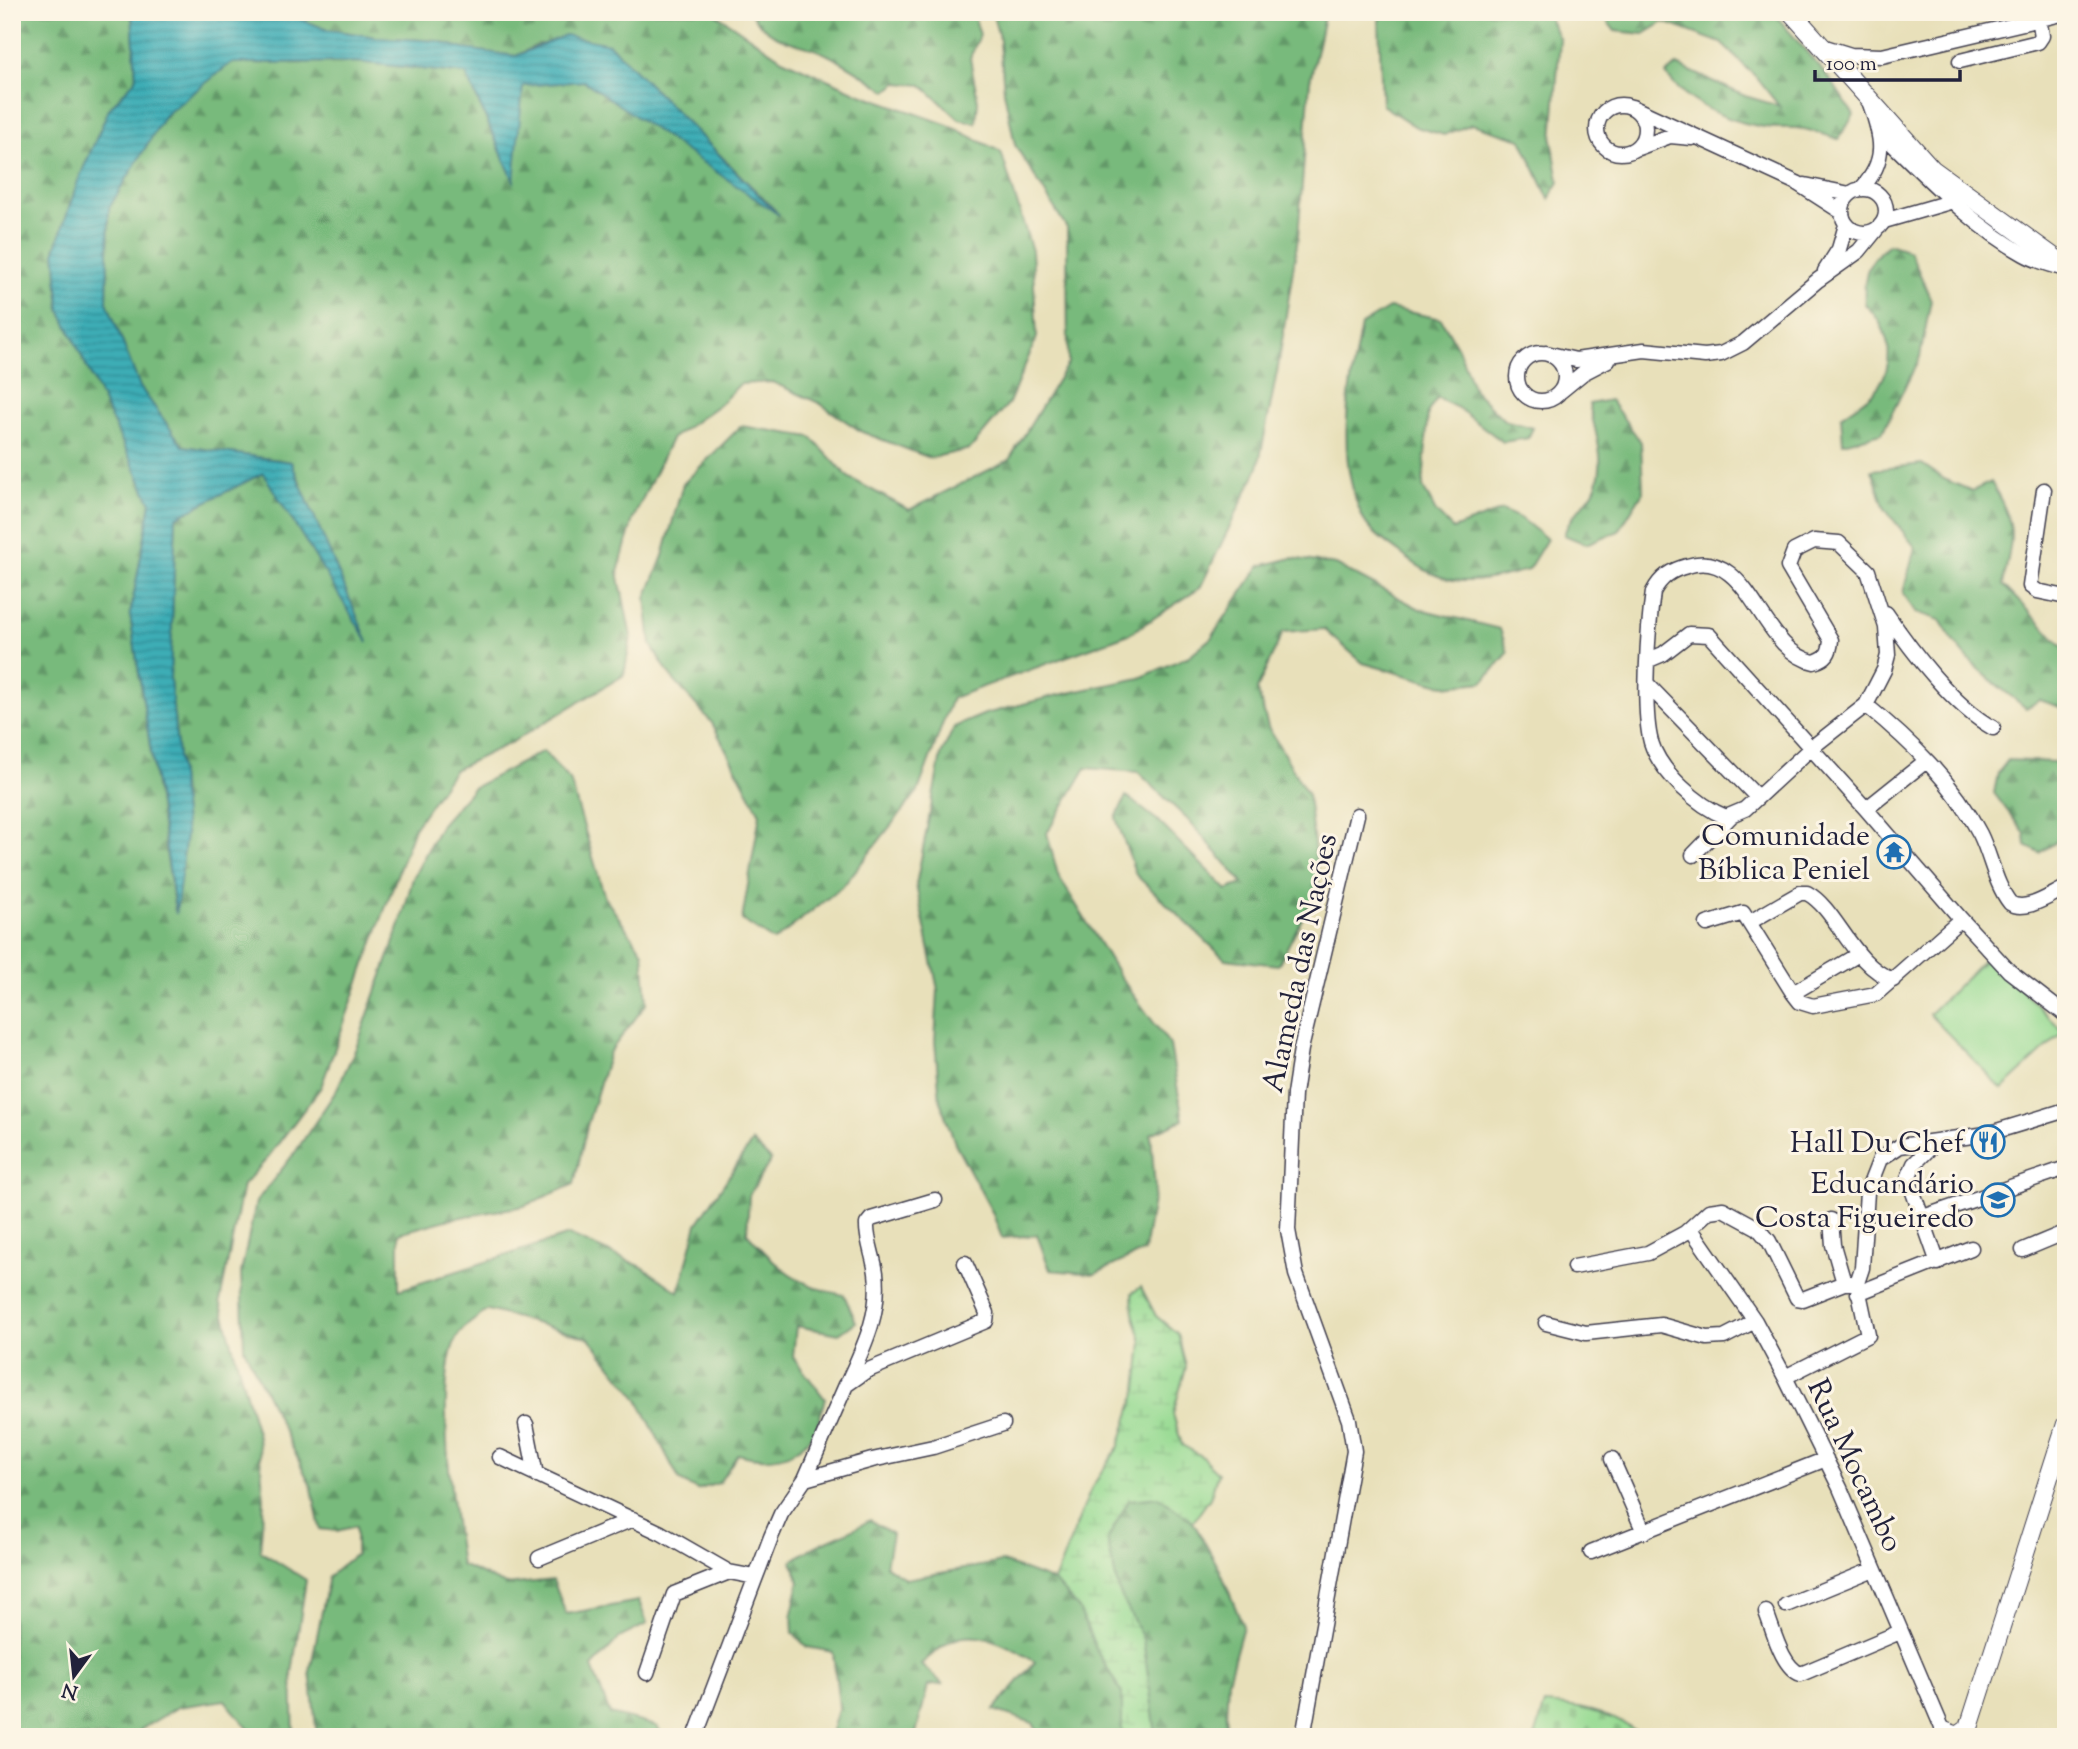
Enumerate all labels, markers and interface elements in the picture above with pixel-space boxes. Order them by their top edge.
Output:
scale bar [1815,38,1961,82]
text: 100 m [1826,50,1877,80]
place label: Comunidade Bíblica Peniel [1698,816,1870,893]
street label: Alameda das Nações [1253,830,1350,1097]
temple icon: Comunidade Bíblica Peniel [1875,833,1913,871]
place label: Hall Du Chef [1790,1123,1966,1166]
restaurant icon: Hall Du Chef [1969,1123,2007,1161]
place label: Educandário Costa Figueiredo [1755,1164,1974,1241]
school or university icon: Educandário Costa Figueiredo [1979,1181,2017,1219]
street label: Rua Mocambo [1795,1372,1913,1560]
north arrow [38,1640,108,1710]
text: N [59,1675,81,1705]

